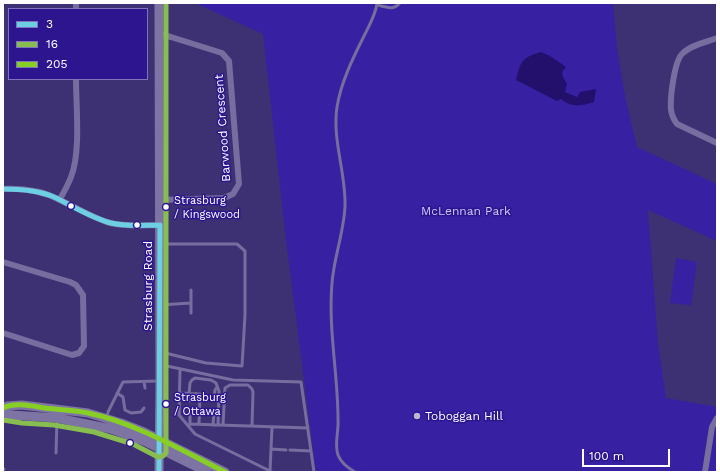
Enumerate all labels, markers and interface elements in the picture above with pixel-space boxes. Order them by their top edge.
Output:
legend [8,8,148,80]
text: 3 [46,17,53,31]
text: 16 [46,37,58,51]
text: 205 [46,57,67,71]
street label: Barwood Crescent [212,74,234,182]
place label: Strasburg / Kingswood [174,194,240,220]
unlabelled marker [66,201,76,211]
marker: Strasburg / Kingswood [161,202,171,212]
park label: McLennan Park [421,204,511,218]
unlabelled marker [132,220,142,230]
street label: Strasburg Road [141,241,155,331]
place label: Strasburg / Ottawa [174,391,226,417]
marker: Strasburg / Ottawa [161,399,171,409]
place label: Toboggan Hill [425,409,503,423]
marker: Toboggan Hill [412,411,422,421]
unlabelled marker [125,438,135,448]
scale bar [584,441,672,467]
text: 100 m [589,449,624,463]

